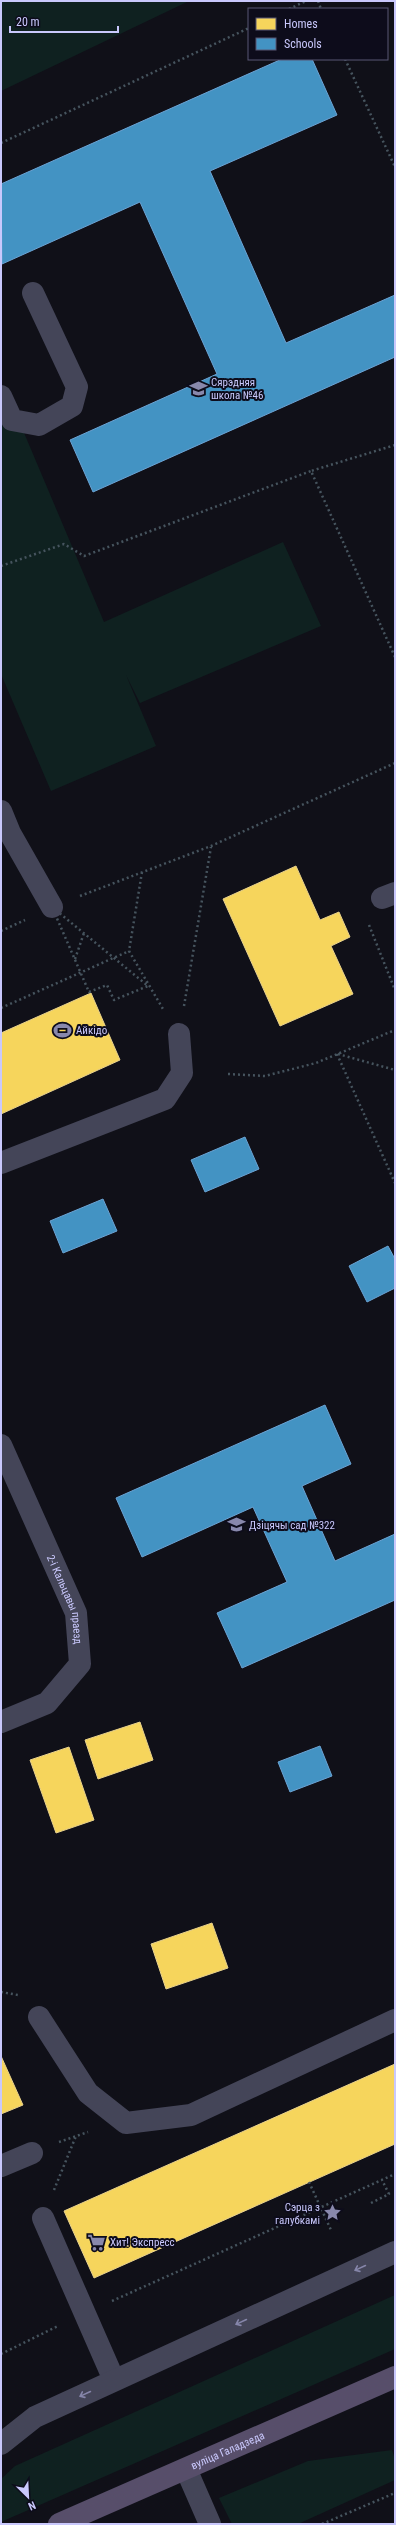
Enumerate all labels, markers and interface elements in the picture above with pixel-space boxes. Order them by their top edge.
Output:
scale bar [10,8,118,34]
legend [248,8,388,60]
text: 20 m [16,15,40,29]
text: Homes [284,17,318,31]
text: Schools [284,37,322,51]
place label: Сярэдняя школа №46 [211,376,263,402]
school or university icon: Сярэдняя школа №46 [188,378,208,398]
sports icon: Айкідо [53,1020,73,1040]
place label: Айкідо [76,1024,108,1037]
school or university icon: Дзіцячы сад №322 [226,1515,246,1535]
place label: Дзіцячы сад №322 [249,1519,335,1532]
street label: 2-і Кальцавы праезд [44,1553,84,1645]
place label: Сэрца з галубкамі [275,2201,320,2227]
place icon: Сэрца з галубкамі [323,2203,343,2223]
supermarket icon: Хит! Экспресс [87,2232,107,2252]
place label: Хит! Экспресс [110,2236,175,2249]
one-way arrow [354,2265,366,2272]
one-way arrow [236,2319,248,2326]
one-way arrow [79,2391,91,2398]
street label: вуліца Галадзеда [189,2429,267,2473]
north arrow [8,2477,48,2517]
text: N [26,2498,38,2513]

